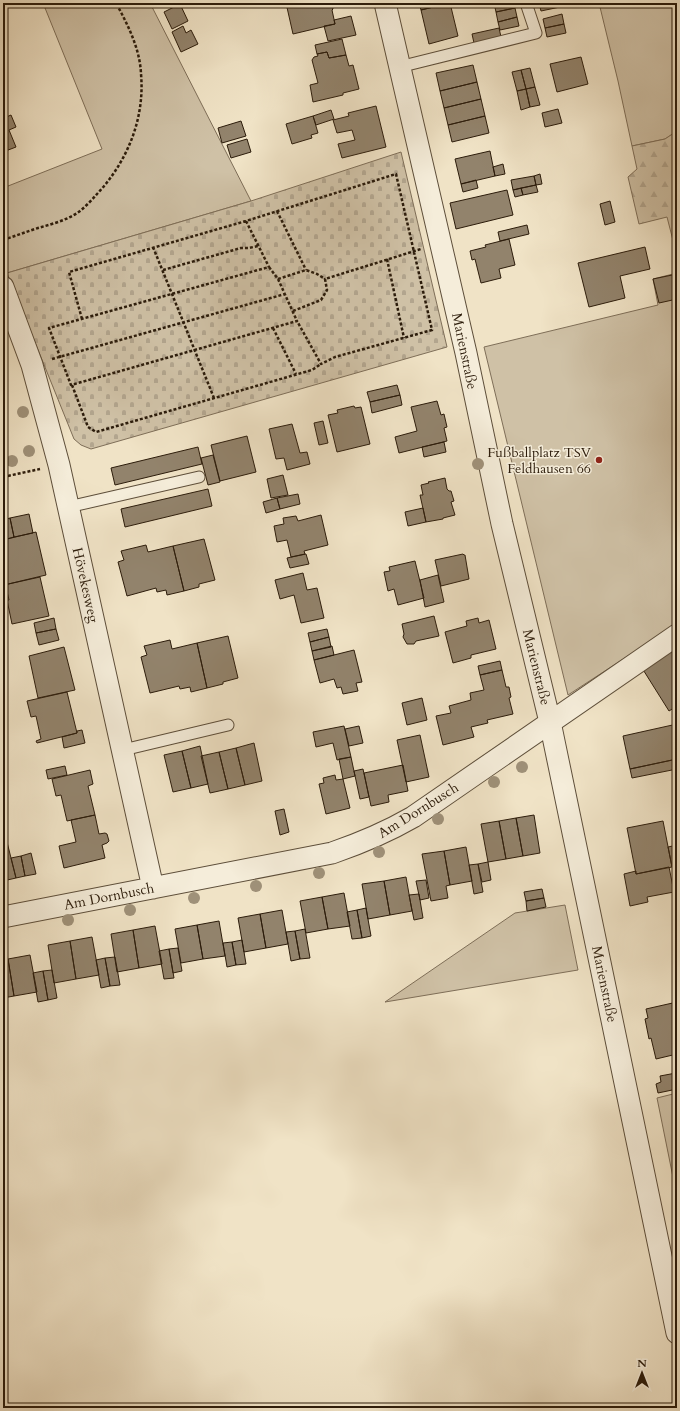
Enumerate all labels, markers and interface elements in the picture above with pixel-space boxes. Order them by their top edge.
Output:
street label: Marienstraße [447,311,482,391]
place label: Fußballplatz TSV Feldhausen 66 [487,443,592,478]
marker: Fußballplatz TSV Feldhausen 66 [594,455,604,465]
street label: Hövekesweg [68,546,103,625]
street label: Marienstraße [518,627,555,707]
street label: Am Dornbusch [374,778,462,843]
street label: Am Dornbusch [62,878,156,915]
street label: Marienstraße [587,944,622,1024]
north arrow [622,1353,662,1393]
text: N [637,1356,647,1371]

